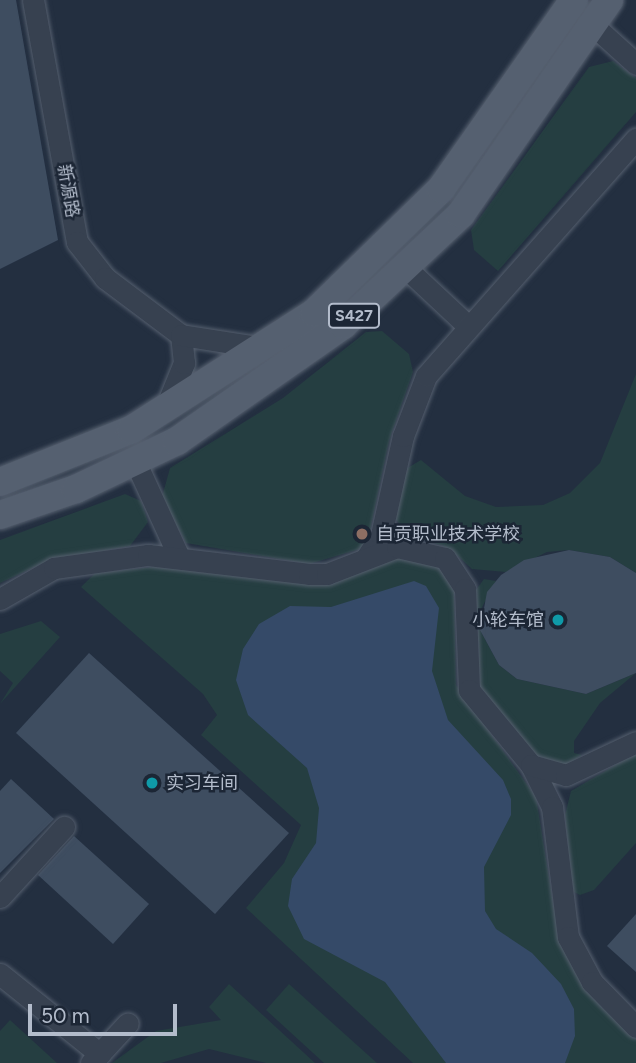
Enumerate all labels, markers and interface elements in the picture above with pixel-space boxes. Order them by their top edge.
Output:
street label: 新源路 [53,163,83,219]
road number: S427 [328,304,380,328]
place label: 自贡职业技术学校 [376,523,520,545]
marker: 自贡职业技术学校 [354,526,370,542]
place label: 小轮车馆 [472,609,544,631]
marker: 小轮车馆 [550,612,566,628]
place label: 实习车间 [166,772,238,794]
marker: 实习车间 [144,775,160,791]
scale bar [32,990,180,1034]
text: 50 m [41,1003,90,1028]

